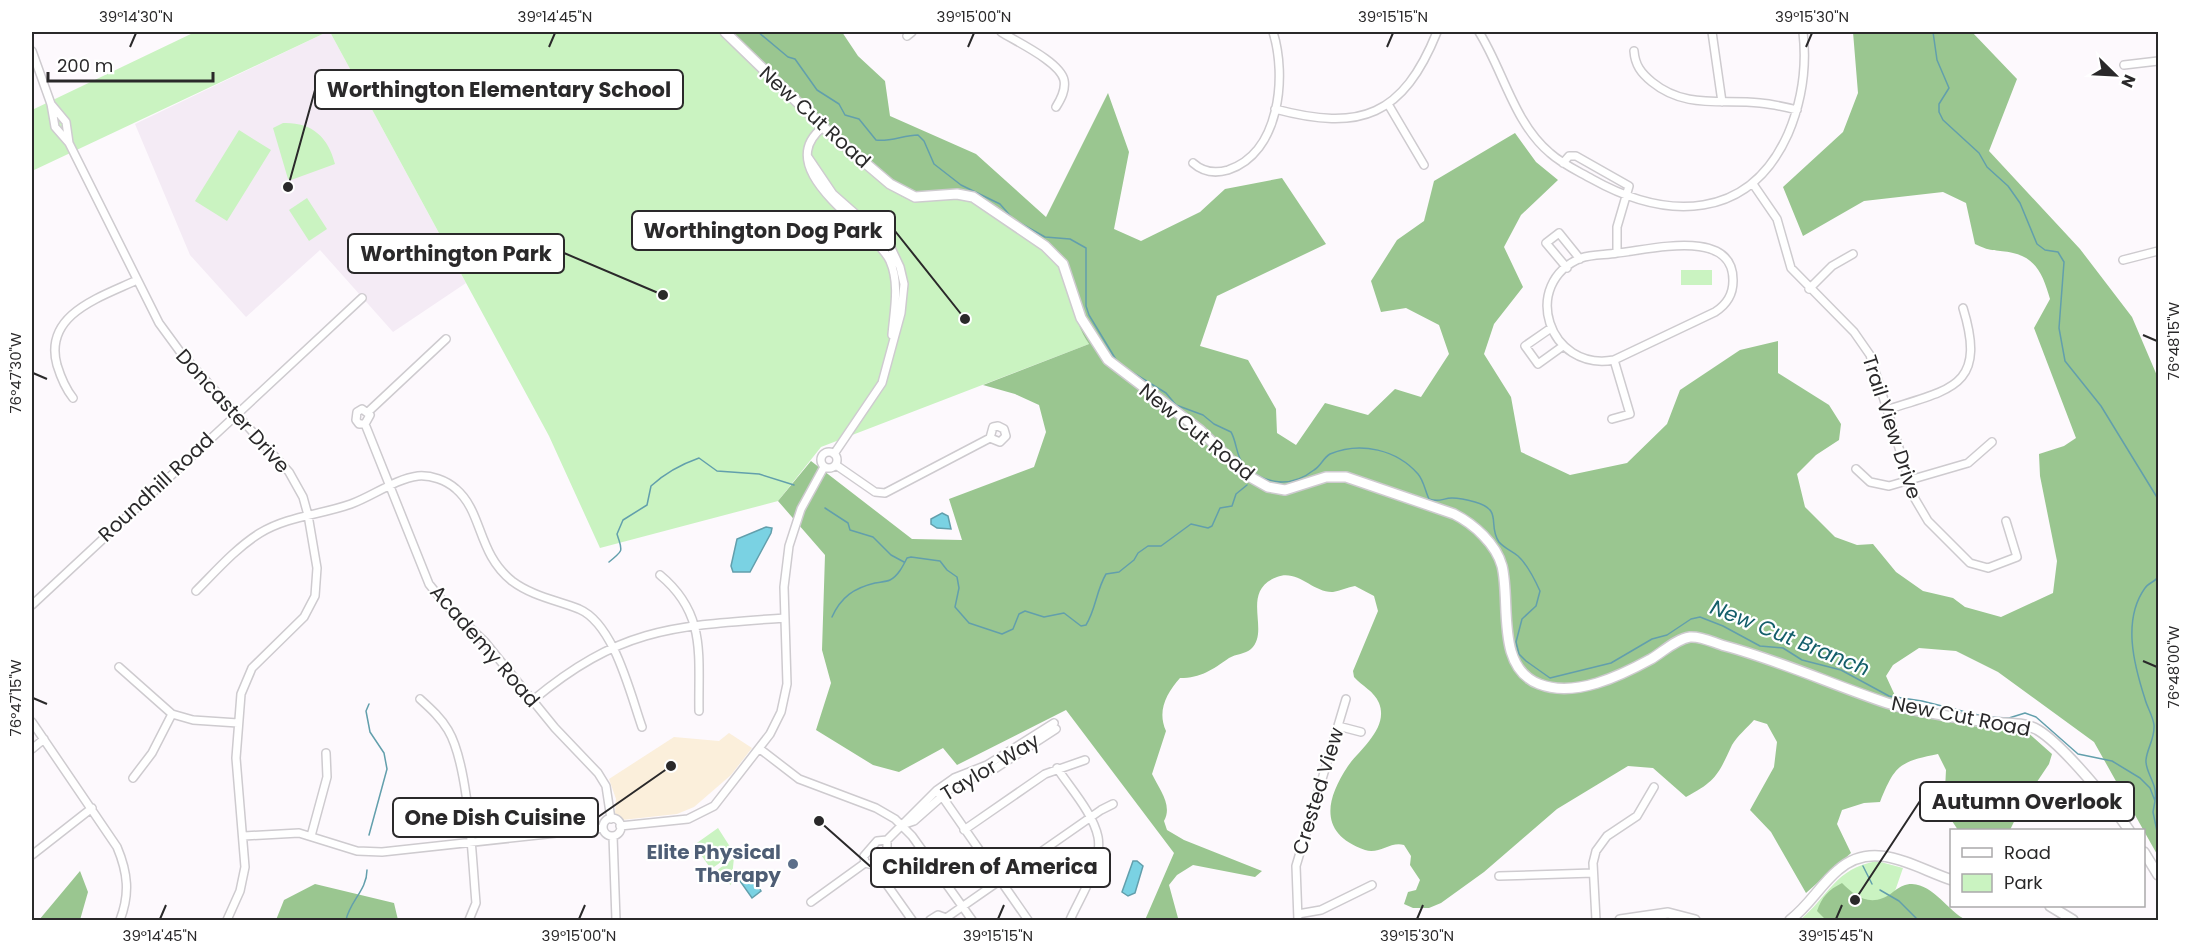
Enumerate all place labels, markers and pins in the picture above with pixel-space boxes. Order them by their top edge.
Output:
callout: Worthington Elementary School [315,70,683,109]
callout: Worthington Dog Park [632,211,895,250]
callout: Worthington Park [348,234,564,273]
callout: Autumn Overlook [1920,782,2134,821]
callout: One Dish Cuisine [393,798,598,837]
place label: Elite Physical Therapy [646,838,781,889]
callout: Children of America [871,848,1110,887]
marker: Elite Physical Therapy [786,857,800,871]

